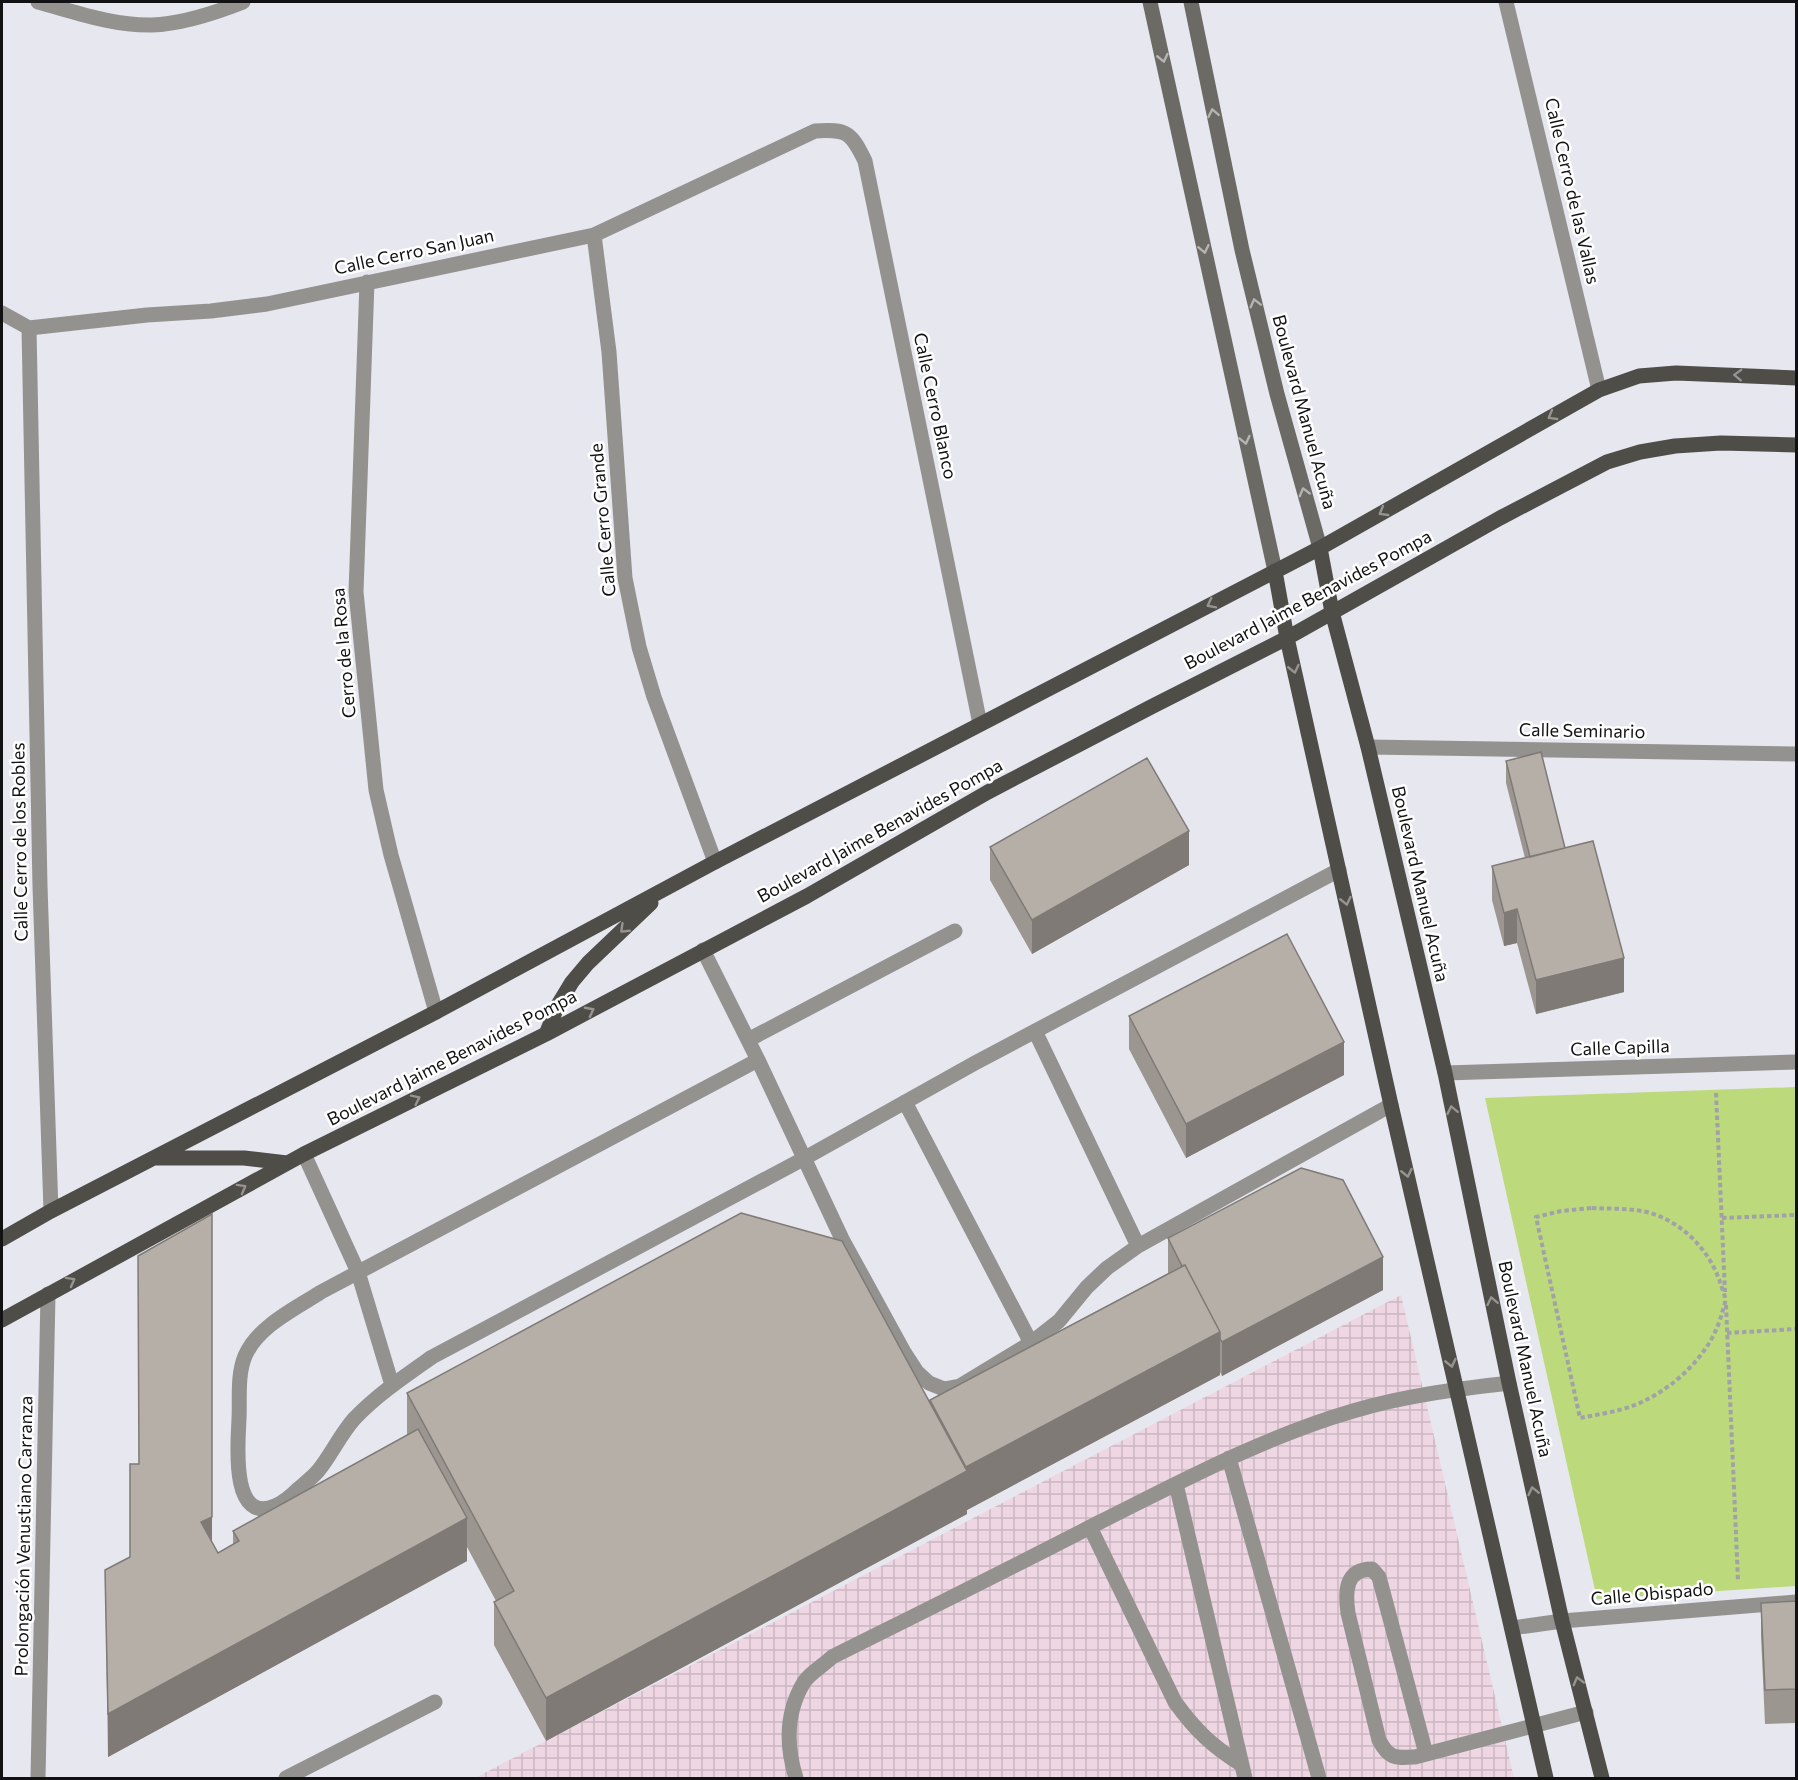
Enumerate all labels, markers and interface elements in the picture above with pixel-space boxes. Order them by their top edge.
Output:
one-way arrow [1156,53,1169,63]
street label: Calle Cerro de las Vallas [1541,96,1605,286]
one-way arrow [1207,108,1220,118]
street label: Calle Cerro San Juan [332,223,496,279]
one-way arrow [1197,244,1210,254]
one-way arrow [1250,298,1263,308]
street label: Boulevard Manuel Acuña [1268,312,1342,511]
street label: Calle Cerro Blanco [910,330,962,481]
one-way arrow [1734,368,1743,381]
one-way arrow [1548,409,1558,420]
one-way arrow [1238,434,1251,444]
street label: Calle Cerro Grande [584,443,620,598]
one-way arrow [1299,487,1311,498]
one-way arrow [1379,505,1389,517]
street label: Boulevard Jaime Benavides Pompa [1180,524,1435,674]
street label: Cerro de la Rosa [326,587,360,719]
one-way arrow [1206,597,1217,608]
one-way arrow [1287,664,1300,674]
street label: Calle Seminario [1519,718,1645,742]
street label: Calle Cerro de los Robles [6,742,32,942]
street label: Boulevard Jaime Benavides Pompa [753,753,1006,907]
street label: Boulevard Manuel Acuña [1388,784,1454,984]
one-way arrow [1338,895,1351,905]
one-way arrow [620,922,630,933]
street label: Boulevard Jaime Benavides Pompa [323,984,580,1130]
one-way arrow [583,1007,594,1018]
street label: Calle Capilla [1570,1034,1670,1060]
one-way arrow [409,1094,420,1106]
one-way arrow [1446,1105,1459,1115]
one-way arrow [1400,1167,1413,1177]
one-way arrow [236,1184,247,1195]
street label: Boulevard Manuel Acuña [1494,1258,1558,1459]
one-way arrow [65,1277,75,1288]
one-way arrow [1486,1296,1499,1306]
one-way arrow [1444,1357,1457,1367]
street label: Prolongación Venustiano Carranza [10,1395,36,1677]
one-way arrow [1528,1486,1541,1496]
street label: Calle Obispado [1590,1577,1714,1609]
one-way arrow [1573,1676,1585,1687]

